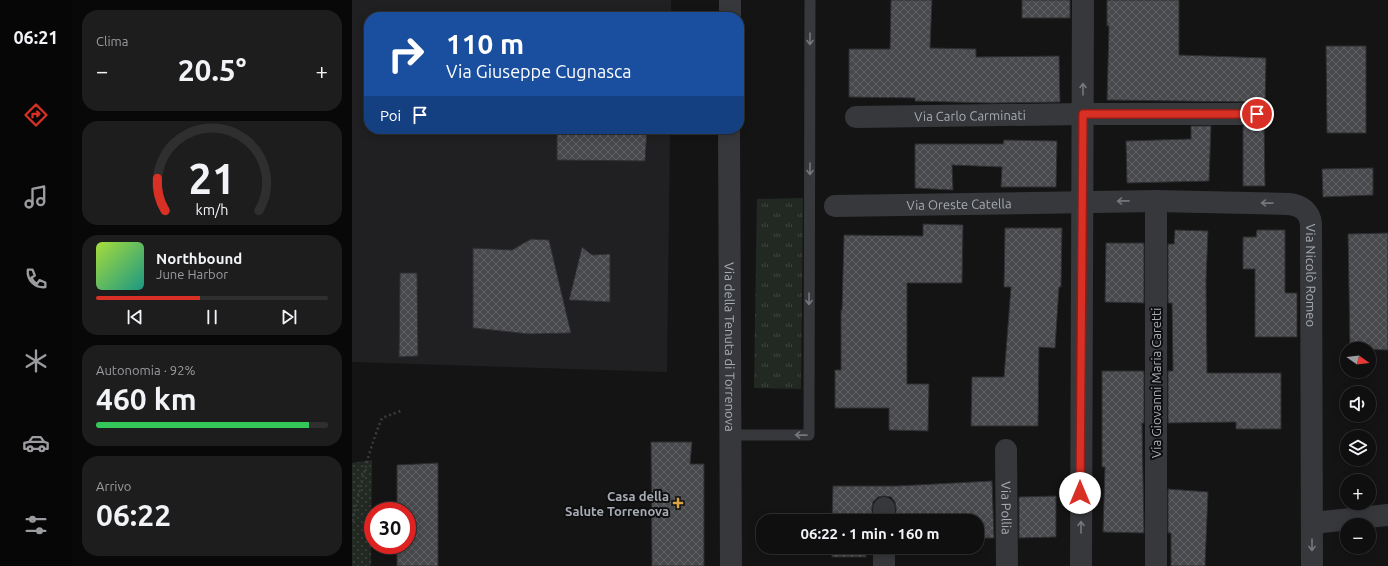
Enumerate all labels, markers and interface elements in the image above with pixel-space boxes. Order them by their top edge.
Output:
text: 06:21 [13,27,59,47]
icon: right [380,28,432,80]
text: 110 m [446,28,524,59]
one-way arrow [806,32,814,45]
text: Clima [96,34,128,48]
text: 20.5° [178,53,246,87]
text: − [96,58,108,83]
text: + [316,58,328,83]
text: Via Giuseppe Cugnasca [446,61,632,81]
one-way arrow [1079,83,1087,96]
pin [1240,97,1274,131]
icon: directions [22,101,50,129]
icon: arrive [1246,103,1268,125]
icon: arrive [409,104,431,126]
text: Poi [380,107,401,124]
street label: Via Carlo Carminati [914,108,1026,123]
text: 21 [189,154,235,201]
one-way arrow [806,162,814,175]
icon: music [22,183,50,211]
street label: Via Oreste Catella [906,196,1012,212]
one-way arrow [1117,197,1130,205]
one-way arrow [1261,200,1274,207]
text: km/h [196,201,228,217]
street label: Via Nicolò Romeo [1304,224,1318,327]
text: Northbound [156,250,242,267]
street label: Via della Tenuta di Torrenova [723,262,737,432]
icon: phone [22,265,50,293]
text: June Harbor [156,267,228,281]
one-way arrow [805,292,813,305]
icon: previous [124,306,146,328]
icon: pause [201,306,223,328]
icon: next [278,306,300,328]
street label: Via Giovanni Maria Caretti [1149,308,1163,458]
north arrow [1340,342,1376,378]
map controls [1340,342,1376,554]
icon: climate [22,347,50,375]
text: Autonomia · 92% [96,363,195,377]
text: 460 km [96,382,197,416]
button: sound [1340,386,1376,422]
icon: car [22,429,50,457]
button: layers [1340,430,1376,466]
one-way arrow [795,431,808,439]
position arrow [1059,472,1101,514]
button: + [1340,474,1376,510]
text: Arrivo [96,479,131,493]
street label: Via Pollia [999,481,1014,535]
place label: Casa della Salute Torrenova [565,489,669,518]
marker: Casa della Salute Torrenova [672,497,684,509]
text: 06:22 [96,498,171,532]
speed limit sign: 30 [364,502,416,554]
icon: filters [22,511,50,539]
button: − [1340,518,1376,554]
one-way arrow [1077,521,1085,534]
text: 06:22 · 1 min · 160 m [801,525,939,542]
one-way arrow [1308,538,1316,551]

